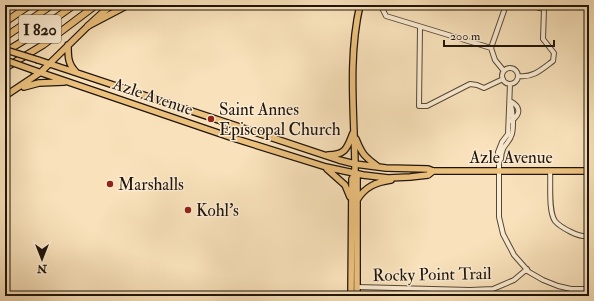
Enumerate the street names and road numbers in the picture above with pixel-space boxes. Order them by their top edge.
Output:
road number: I 820 [19,15,61,43]
street label: Azle Avenue [109,73,196,120]
street label: Azle Avenue [468,147,553,168]
street label: Rocky Point Trail [372,263,492,287]

